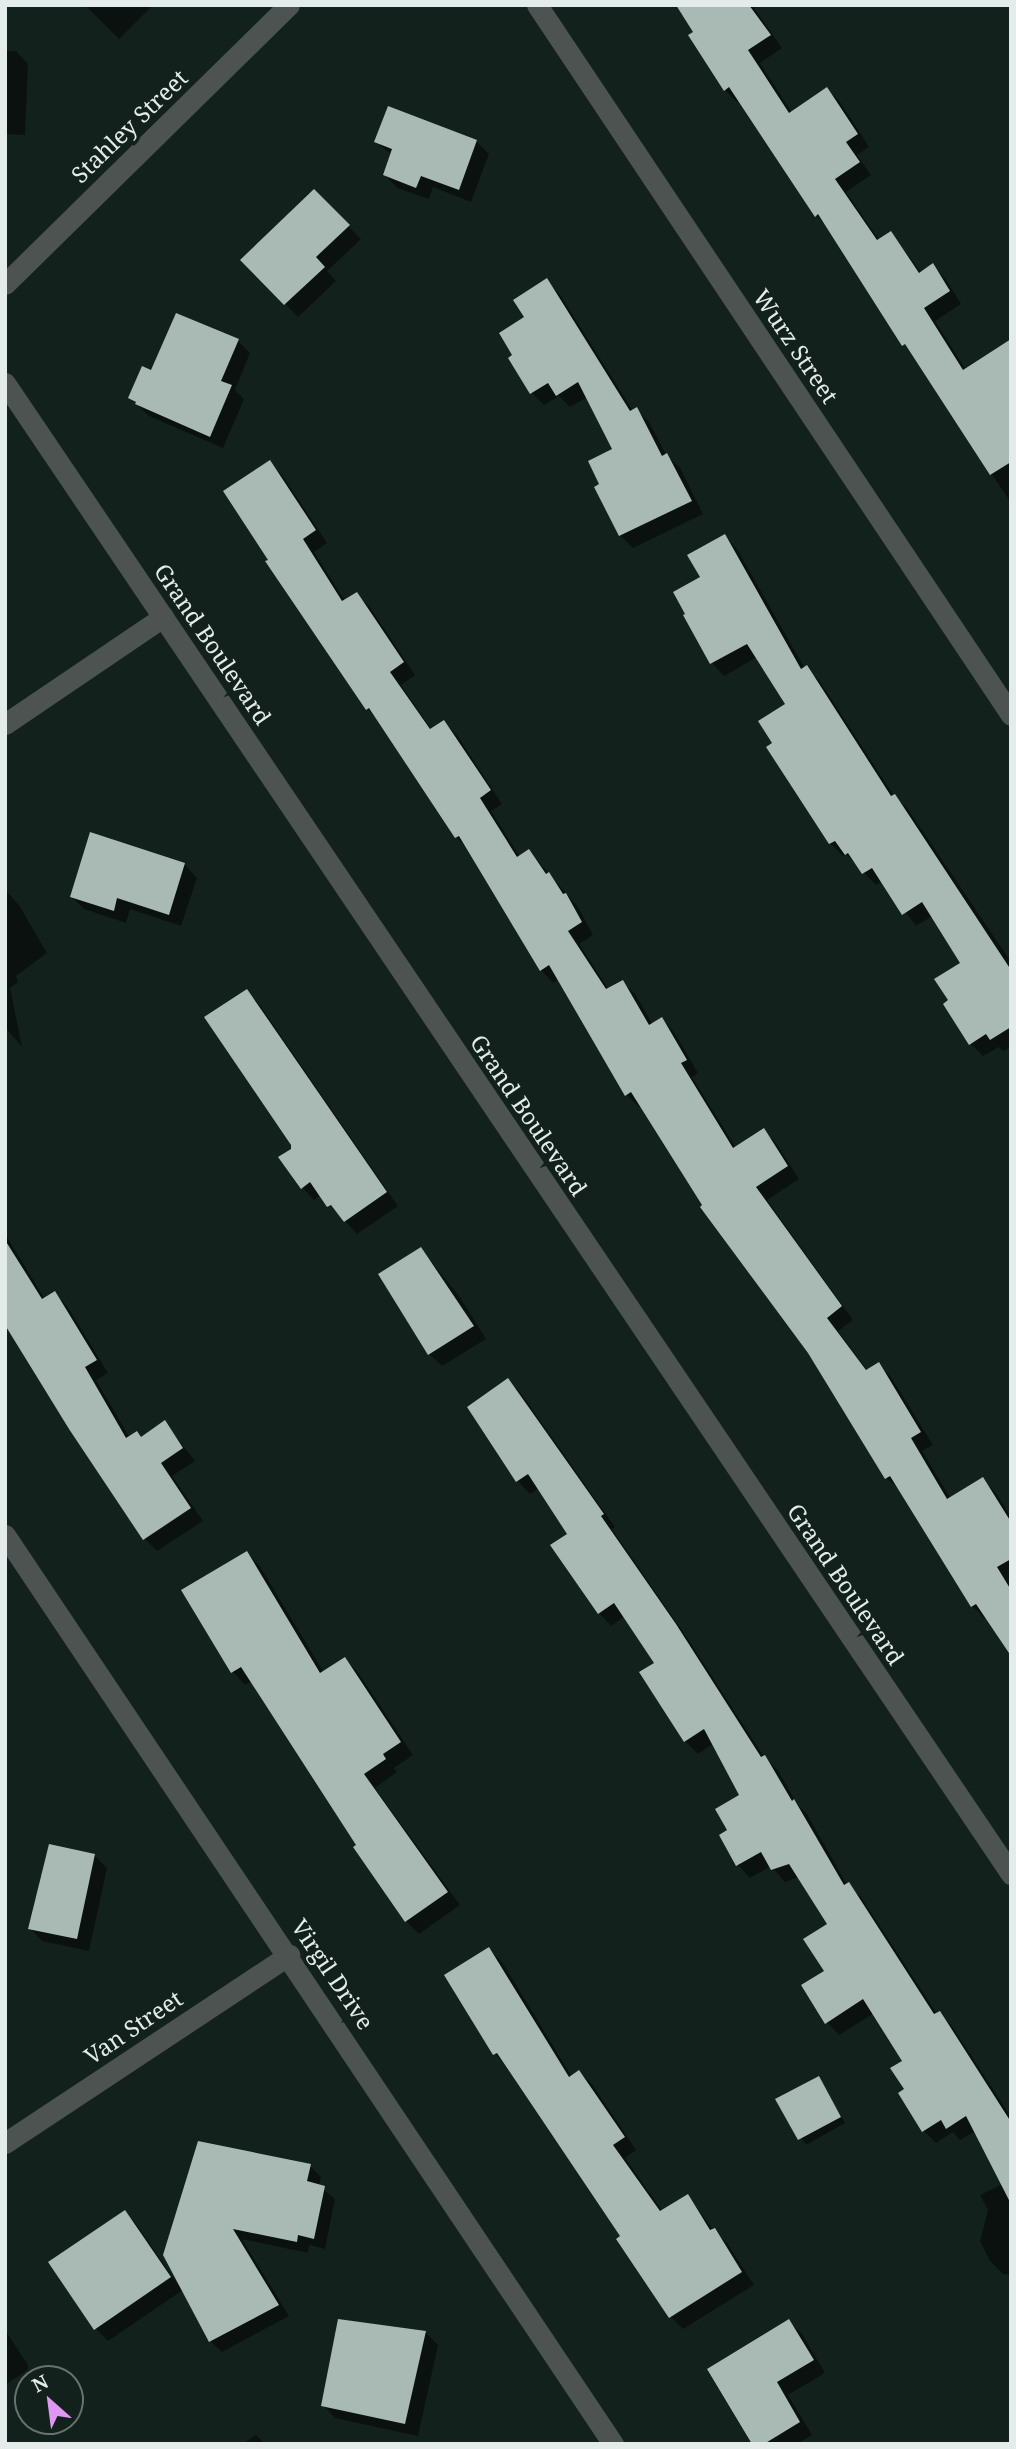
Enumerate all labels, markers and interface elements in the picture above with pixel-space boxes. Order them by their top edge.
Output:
street label: Stahley Street [65,64,193,188]
street label: Wurz Street [748,284,844,408]
street label: Grand Boulevard [149,558,277,730]
street label: Grand Boulevard [465,1029,593,1201]
street label: Grand Boulevard [782,1498,910,1670]
street label: Virgil Drive [286,1914,380,2034]
street label: Van Street [79,1984,187,2070]
north arrow [14,2365,84,2435]
text: N [27,2368,53,2398]

